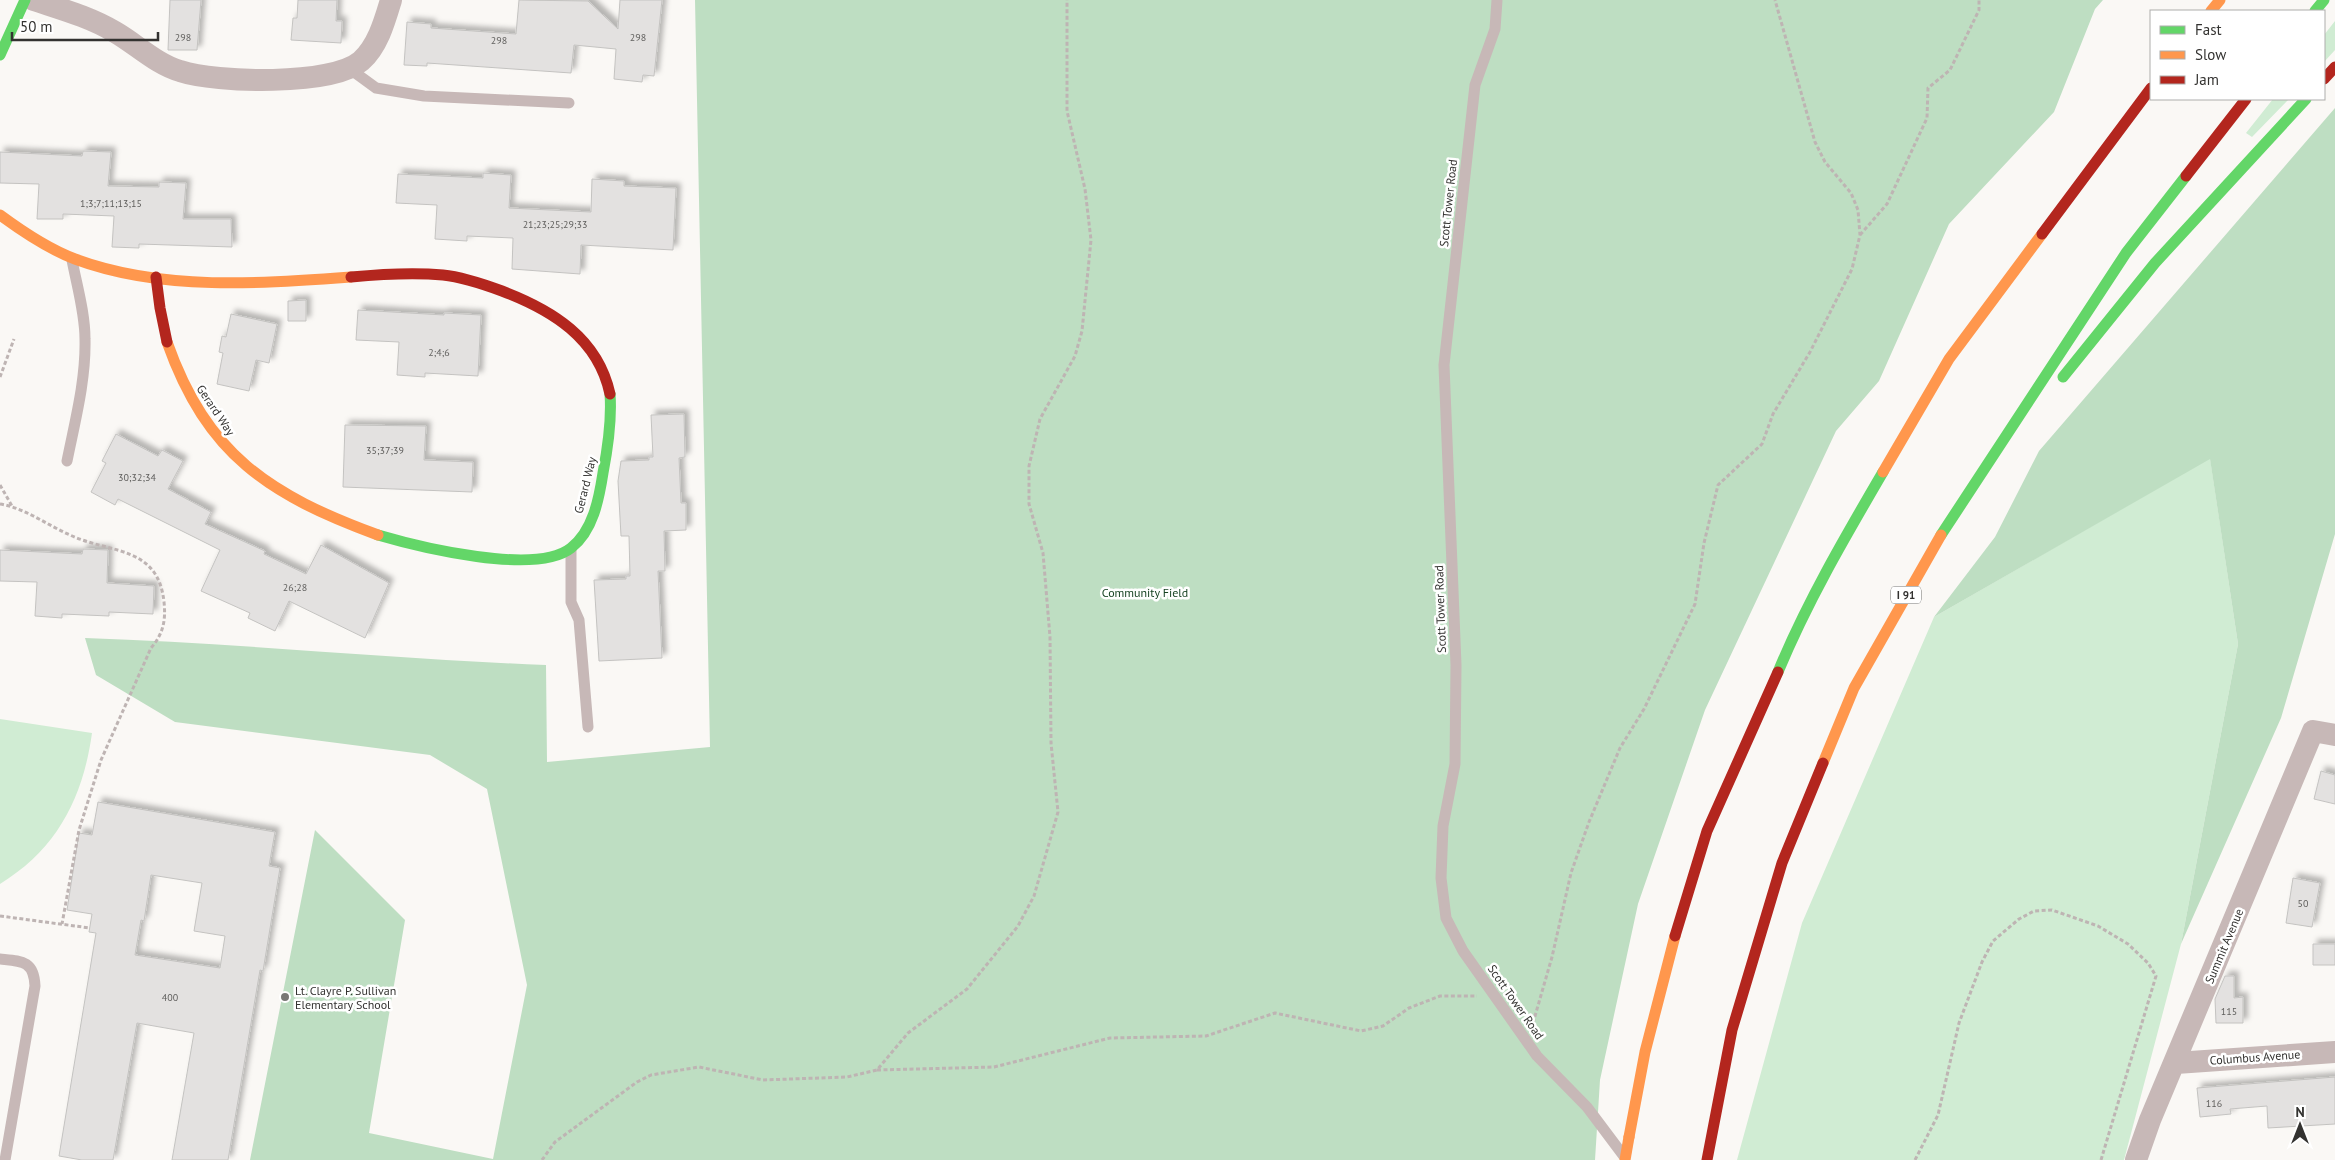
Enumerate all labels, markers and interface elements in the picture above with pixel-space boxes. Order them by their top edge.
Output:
scale bar [12,10,159,42]
legend [2150,10,2325,100]
text: 50 m [20,17,53,36]
text: Fast [2195,20,2222,39]
house number: 298 [175,31,191,44]
house number: 298 [630,31,646,44]
house number: 298 [491,34,507,47]
text: Slow [2195,45,2226,64]
text: Jam [2194,70,2219,89]
street label: Scott Tower Road [1436,159,1460,247]
house number: 1;3;7;11;13;15 [80,197,142,210]
house number: 21;23;25;29;33 [523,218,587,231]
house number: 2;4;6 [428,346,450,359]
street label: Gerard Way [194,382,239,439]
house number: 35;37;39 [366,444,404,457]
street label: Gerard Way [571,455,599,515]
house number: 30;32;34 [118,471,156,484]
street label: Scott Tower Road [1431,565,1449,653]
house number: 26;28 [283,581,307,594]
park label: Community Field [1102,585,1188,600]
road number: I 91 [1891,586,1921,604]
house number: 50 [2298,897,2309,910]
street label: Summit Avenue [2201,906,2247,986]
street label: Scott Tower Road [1485,962,1547,1042]
place label: Lt. Clayre P. Sullivan Elementary School [295,983,396,1012]
house number: 400 [162,991,179,1004]
marker: Lt. Clayre P. Sullivan Elementary School [279,991,291,1003]
house number: 115 [2221,1005,2237,1018]
street label: Columbus Avenue [2209,1046,2301,1068]
house number: 116 [2206,1097,2222,1110]
north arrow [2275,1100,2325,1150]
text: N [2295,1103,2305,1121]

